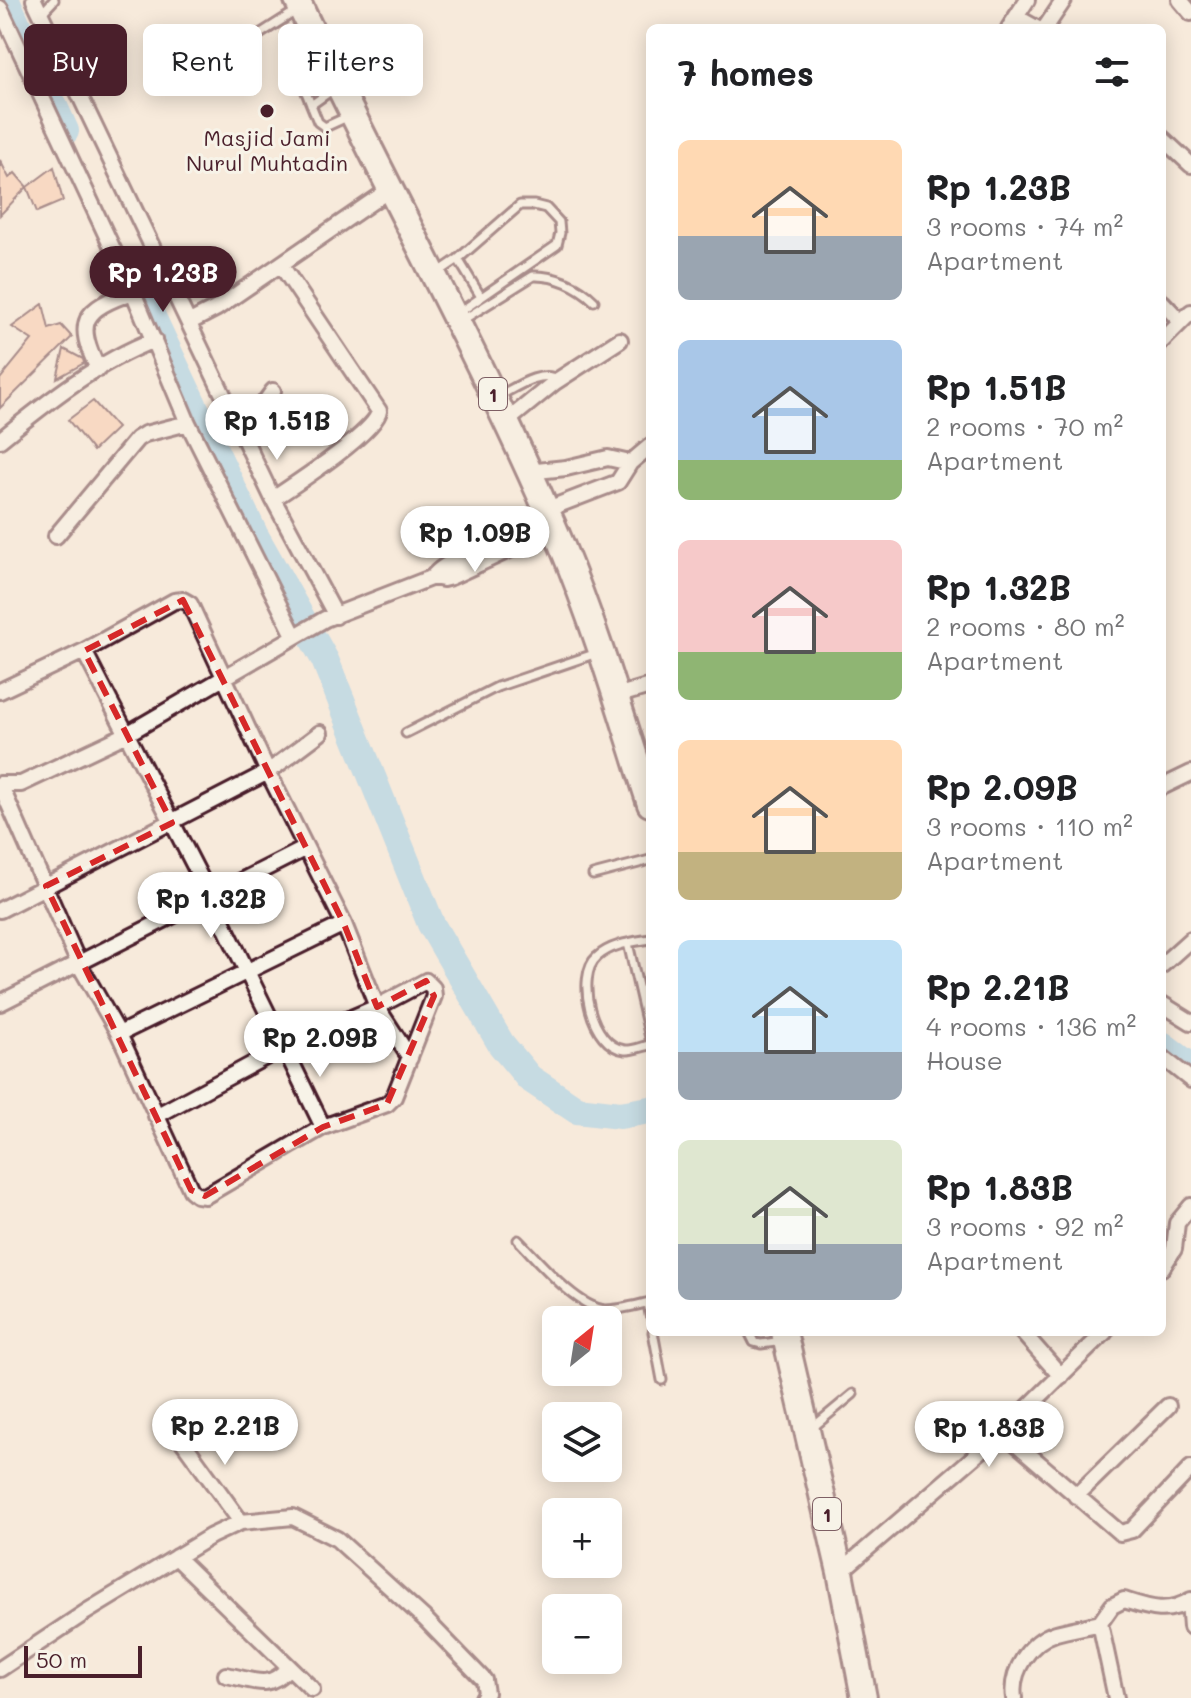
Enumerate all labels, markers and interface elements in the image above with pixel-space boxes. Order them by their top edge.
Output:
chip: Buy [24,24,127,96]
chip: Rent [143,24,262,96]
chip: Filters [278,24,423,96]
text: 7 homes [678,50,814,95]
icon: filters [1090,50,1134,94]
marker: Masjid Jami Nurul Muhtadin [258,102,276,120]
place label: Masjid Jami Nurul Muhtadin [186,123,348,177]
text: Rp 1.23B [926,164,1071,209]
icon: home [742,172,838,268]
text: 3 rooms · 74 m² [926,209,1123,243]
text: Apartment [926,243,1063,277]
pin: Rp 1.23B [80,246,246,314]
text: Rp 1.23B [108,255,218,289]
text: Rp 1.51B [926,364,1067,409]
icon: home [742,372,838,468]
road number: 1 [479,378,507,410]
pin: Rp 1.51B [194,394,360,462]
text: Rp 1.51B [223,403,331,437]
text: 2 rooms · 70 m² [926,409,1123,443]
text: Apartment [926,443,1063,477]
pin: Rp 1.09B [392,506,558,574]
text: Rp 1.09B [418,515,532,549]
text: Rp 1.32B [926,564,1071,609]
icon: home [742,572,838,668]
text: 2 rooms · 80 m² [926,609,1125,643]
text: Apartment [926,643,1063,677]
text: Rp 2.09B [926,764,1078,809]
icon: home [742,772,838,868]
text: 3 rooms · 110 m² [926,809,1133,843]
text: Apartment [926,843,1063,877]
pin: Rp 1.32B [128,872,294,940]
text: Rp 1.32B [156,881,266,915]
text: Rp 2.21B [926,964,1070,1009]
icon: home [742,972,838,1068]
text: 4 rooms · 136 m² [926,1009,1136,1043]
pin: Rp 2.09B [237,1011,403,1079]
text: Rp 2.09B [262,1020,378,1054]
text: House [926,1043,1003,1077]
text: Rp 1.83B [926,1164,1073,1209]
icon: home [742,1172,838,1268]
text: 3 rooms · 92 m² [926,1209,1124,1243]
text: Apartment [926,1243,1063,1277]
north arrow [542,1306,622,1386]
map controls [542,1306,622,1674]
pin: Rp 2.21B [142,1399,308,1467]
pin: Rp 1.83B [906,1401,1072,1469]
button: layers [542,1402,622,1482]
text: Rp 2.21B [170,1408,280,1442]
text: Rp 1.83B [933,1410,1045,1444]
button: + [542,1498,622,1578]
road number: 1 [813,1498,841,1530]
button: − [542,1594,622,1674]
scale bar [24,1642,142,1678]
text: 50 m [36,1645,87,1674]

